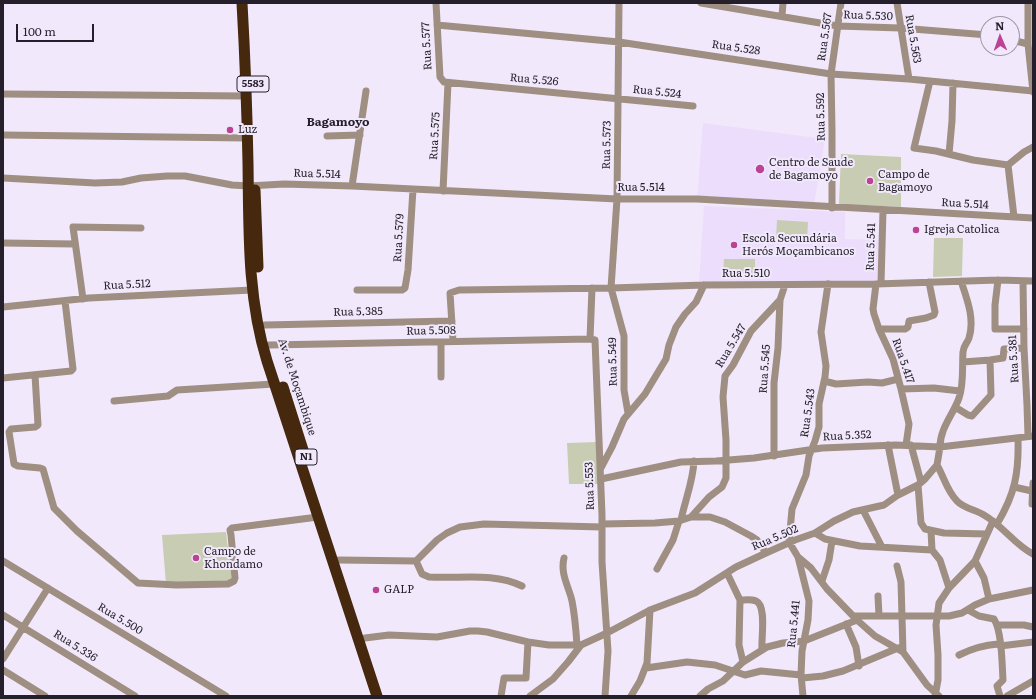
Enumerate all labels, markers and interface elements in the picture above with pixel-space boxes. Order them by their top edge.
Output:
street label: Rua 5.530 [843,9,893,23]
street label: Rua 5.567 [815,12,835,62]
street label: Rua 5.563 [902,14,924,64]
scale bar [18,16,96,42]
north arrow [980,16,1020,56]
text: N [995,17,1005,33]
street label: Rua 5.577 [419,21,435,71]
text: 100 m [23,22,56,40]
street label: Rua 5.528 [711,38,761,58]
street label: Rua 5.526 [509,71,559,89]
road number: 5583 [237,76,269,92]
street label: Rua 5.524 [632,83,682,101]
street label: Rua 5.592 [814,93,828,141]
street label: Rua 5.575 [427,112,443,160]
district label: Bagamoyo [307,115,369,129]
street label: Rua 5.573 [600,120,614,170]
place label: Luz [238,123,257,137]
marker: Luz [225,125,235,135]
place label: Centro de Saude de Bagamoyo [769,156,853,182]
marker: Centro de Saude de Bagamoyo [754,163,766,175]
street label: Rua 5.514 [293,167,341,181]
place label: Campo de Bagamoyo [878,168,932,194]
marker: Campo de Bagamoyo [865,176,875,186]
street label: Rua 5.514 [617,181,665,195]
street label: Rua 5.514 [941,196,989,212]
street label: Rua 5.579 [391,213,407,263]
street label: Rua 5.541 [864,223,878,271]
place label: Igreja Catolica [924,223,999,237]
marker: Igreja Catolica [911,225,921,235]
place label: Escola Secundária Herós Moçambicanos [742,232,854,258]
marker: Escola Secundária Herós Moçambicanos [729,240,739,250]
street label: Rua 5.510 [722,267,770,281]
street label: Rua 5.512 [103,277,151,293]
street label: Rua 5.385 [333,305,383,319]
street label: Rua 5.547 [713,322,749,370]
street label: Rua 5.508 [406,324,456,338]
street label: Rua 5.381 [1006,335,1022,383]
street label: Av. de Moçambique [275,337,319,437]
street label: Rua 5.549 [606,337,620,387]
street label: Rua 5.417 [889,337,917,385]
street label: Rua 5.545 [757,344,773,394]
street label: Rua 5.543 [798,388,818,438]
street label: Rua 5.352 [822,428,872,444]
road number: N1 [295,449,317,465]
street label: Rua 5.553 [583,461,597,511]
street label: Rua 5.502 [750,522,800,554]
place label: Campo de Khondamo [204,545,263,571]
marker: Campo de Khondamo [191,553,201,563]
place label: GALP [384,583,414,597]
marker: GALP [371,585,381,595]
street label: Rua 5.441 [785,599,803,649]
street label: Rua 5.500 [95,600,145,638]
street label: Rua 5.336 [51,627,99,665]

